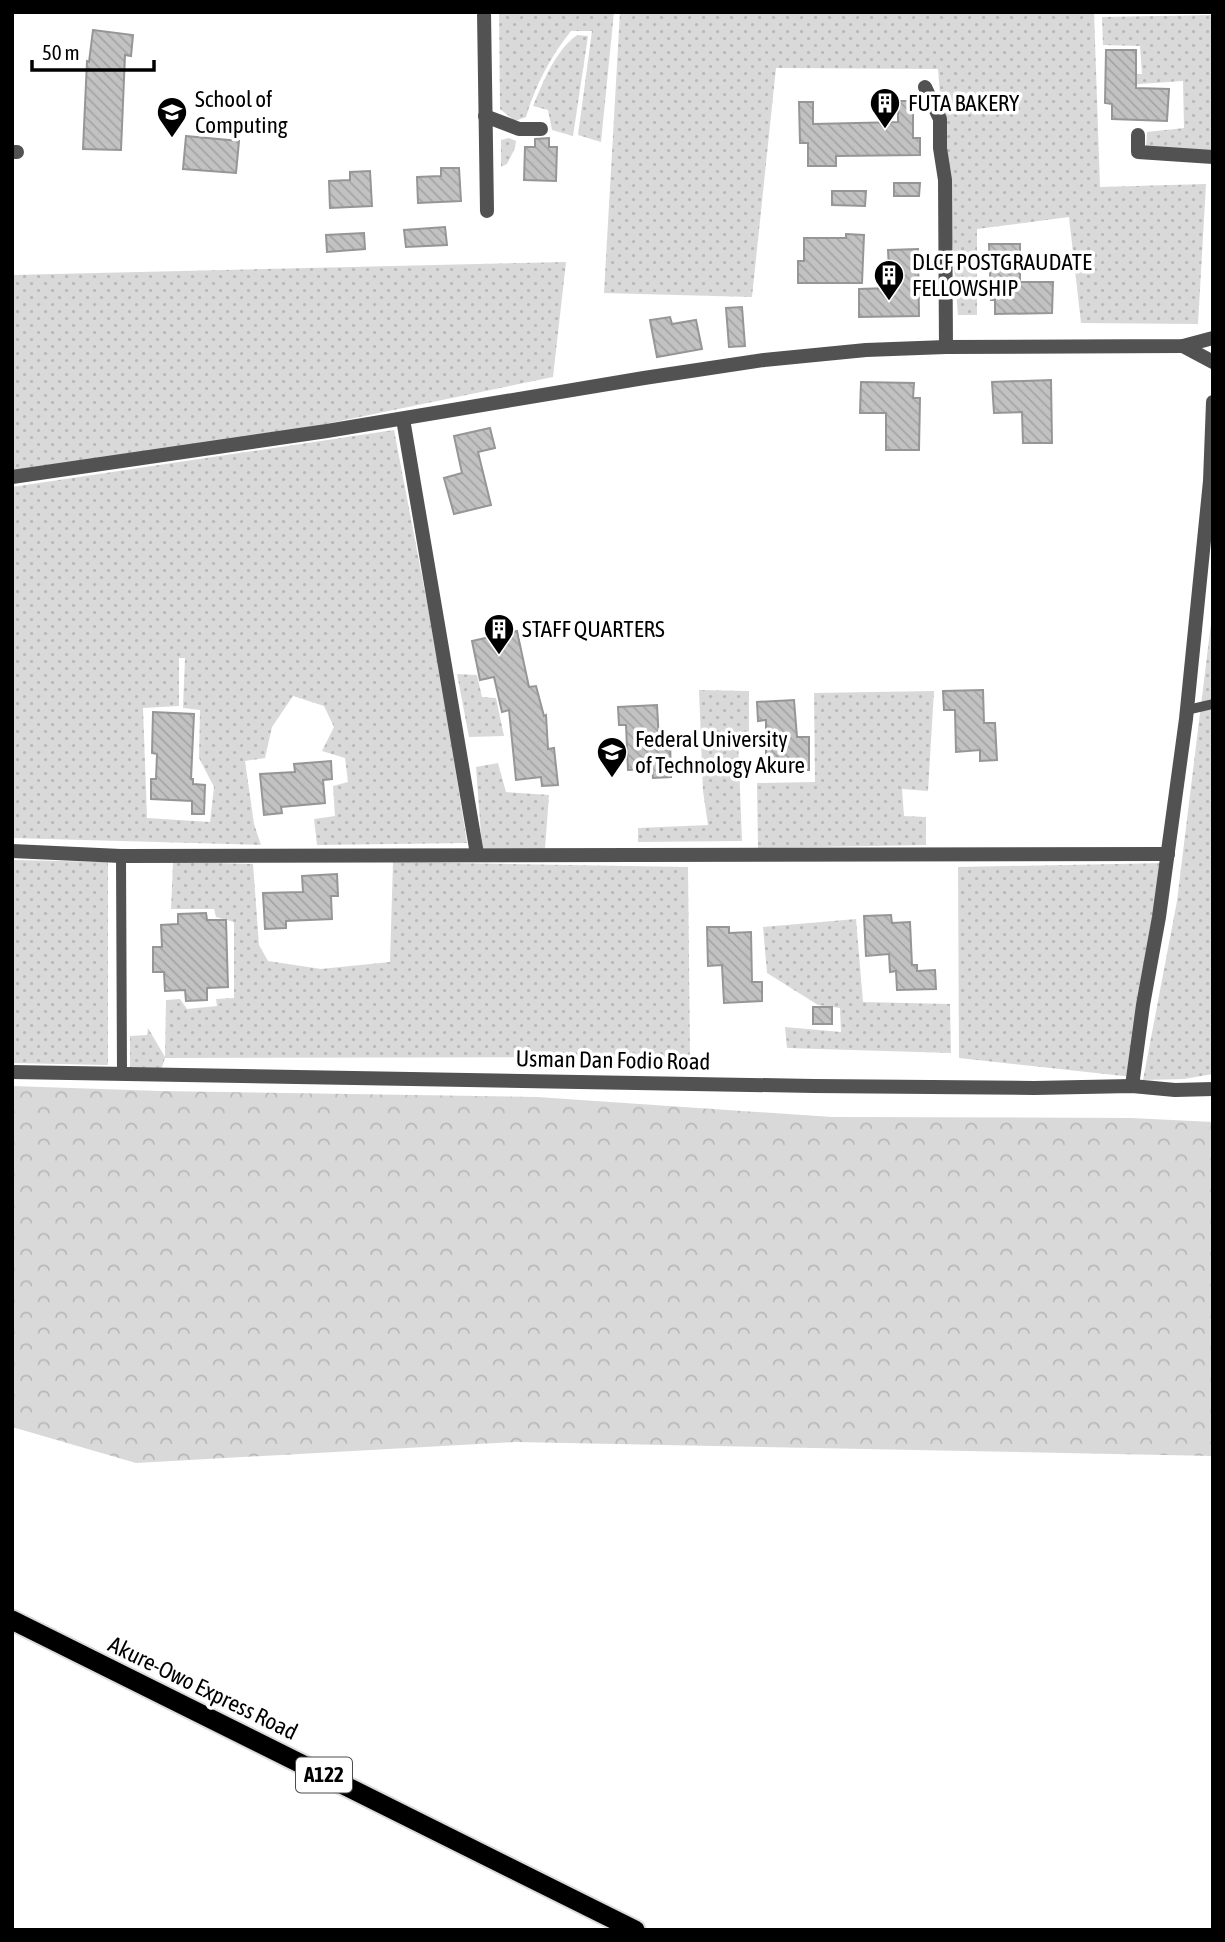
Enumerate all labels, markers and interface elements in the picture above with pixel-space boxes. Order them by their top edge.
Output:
scale bar [32,28,154,72]
text: 50 m [42,40,80,64]
place label: School of Computing [195,86,288,138]
building icon: FUTA BAKERY [868,86,902,130]
place label: FUTA BAKERY [908,90,1020,116]
school or university icon: School of Computing [155,95,189,139]
place label: DLCF POSTGRAUDATE FELLOWSHIP [912,249,1092,301]
building icon: DLCF POSTGRAUDATE FELLOWSHIP [872,258,906,302]
building icon: STAFF QUARTERS [482,612,516,656]
place label: STAFF QUARTERS [522,616,665,642]
place label: Federal University of Technology Akure [635,726,805,778]
school or university icon: Federal University of Technology Akure [595,735,629,779]
street label: Usman Dan Fodio Road [515,1045,711,1075]
street label: Akure-Owo Express Road [104,1631,302,1745]
road number: A122 [296,1758,352,1792]

